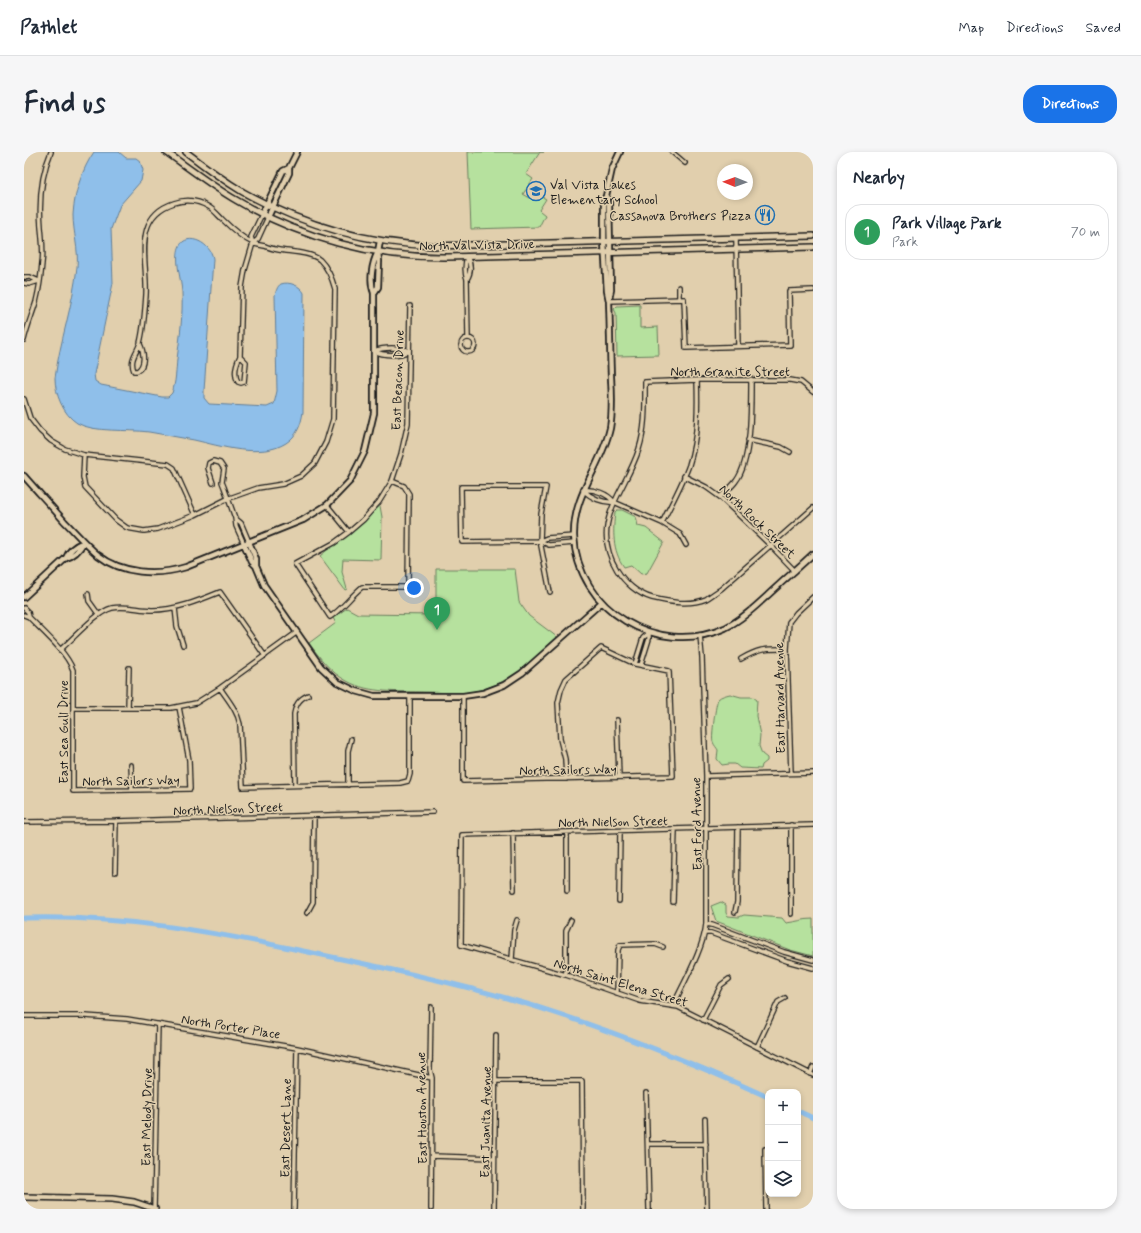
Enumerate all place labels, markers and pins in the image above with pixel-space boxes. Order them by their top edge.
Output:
place label: Val Vista Lakes Elementary School [550,177,658,209]
school or university icon: Val Vista Lakes Elementary School [525,180,547,202]
restaurant icon: Cassanova Brothers Pizza [754,204,776,226]
place label: Cassanova Brothers Pizza [609,208,751,225]
pin: 1 [424,597,450,630]

